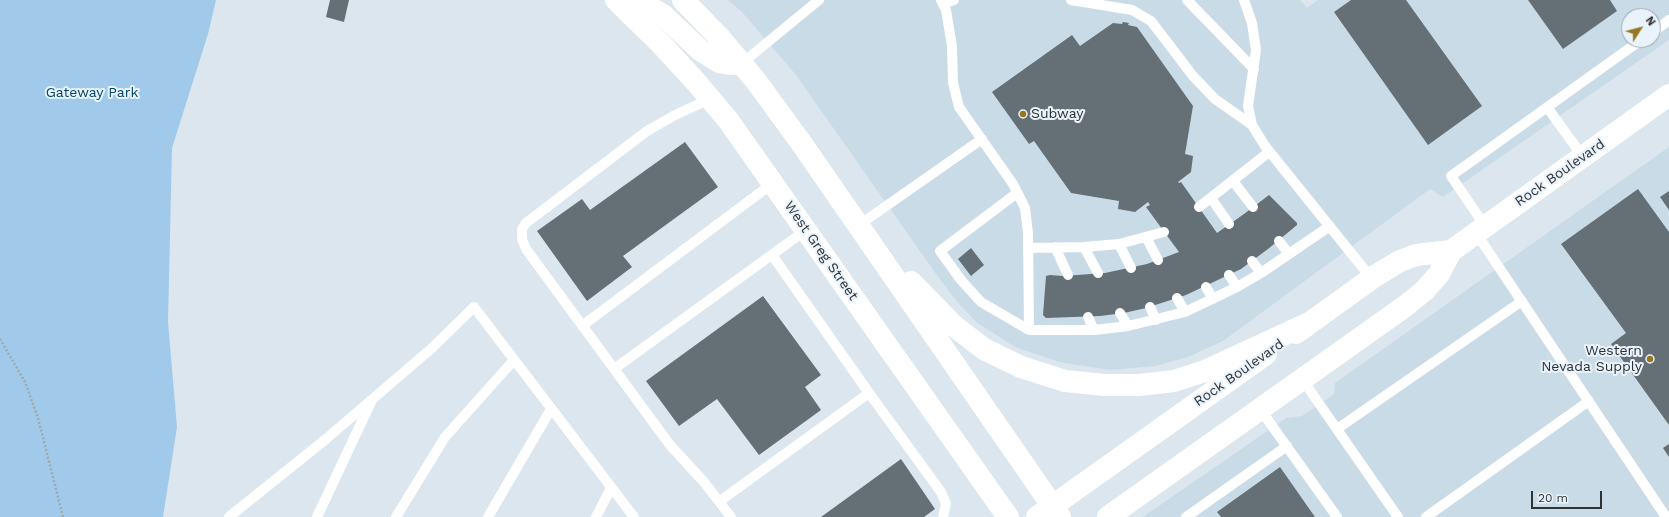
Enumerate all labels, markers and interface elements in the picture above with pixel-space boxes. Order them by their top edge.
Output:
north arrow [1621,8,1661,48]
text: N [1643,14,1658,28]
park label: Gateway Park [46,85,138,101]
place label: Subway [1031,106,1083,122]
marker: Subway [1018,109,1028,119]
street label: Rock Boulevard [1512,136,1608,210]
street label: West Greg Street [781,198,861,304]
street label: Rock Boulevard [1191,336,1287,410]
place label: Western Nevada Supply [1541,343,1642,376]
marker: Western Nevada Supply [1645,354,1655,364]
scale bar [1533,483,1604,509]
text: 20 m [1538,491,1568,505]

